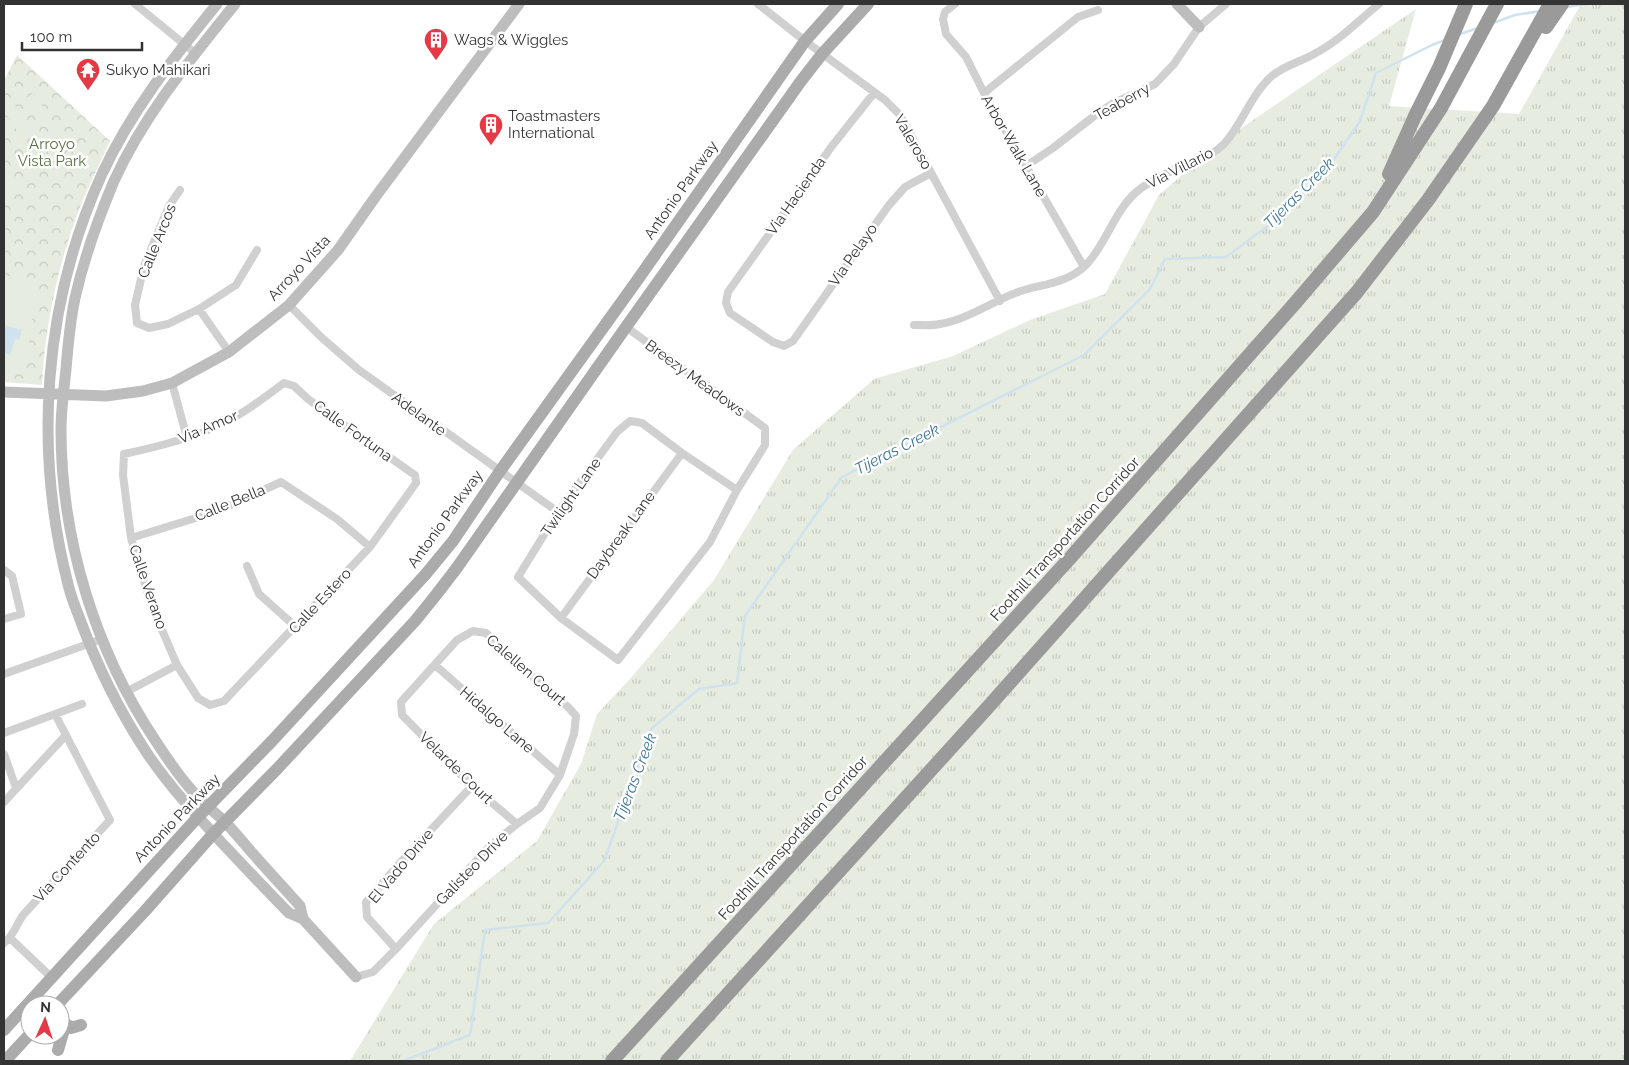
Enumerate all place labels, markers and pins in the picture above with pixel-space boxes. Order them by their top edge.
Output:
building icon: Wags & Wiggles [423,27,449,61]
place label: Wags & Wiggles [454,31,568,49]
temple icon: Sukyo Mahikari [75,57,101,91]
place label: Sukyo Mahikari [106,61,210,79]
place label: Toastmasters International [508,107,600,142]
building icon: Toastmasters International [478,112,504,146]

